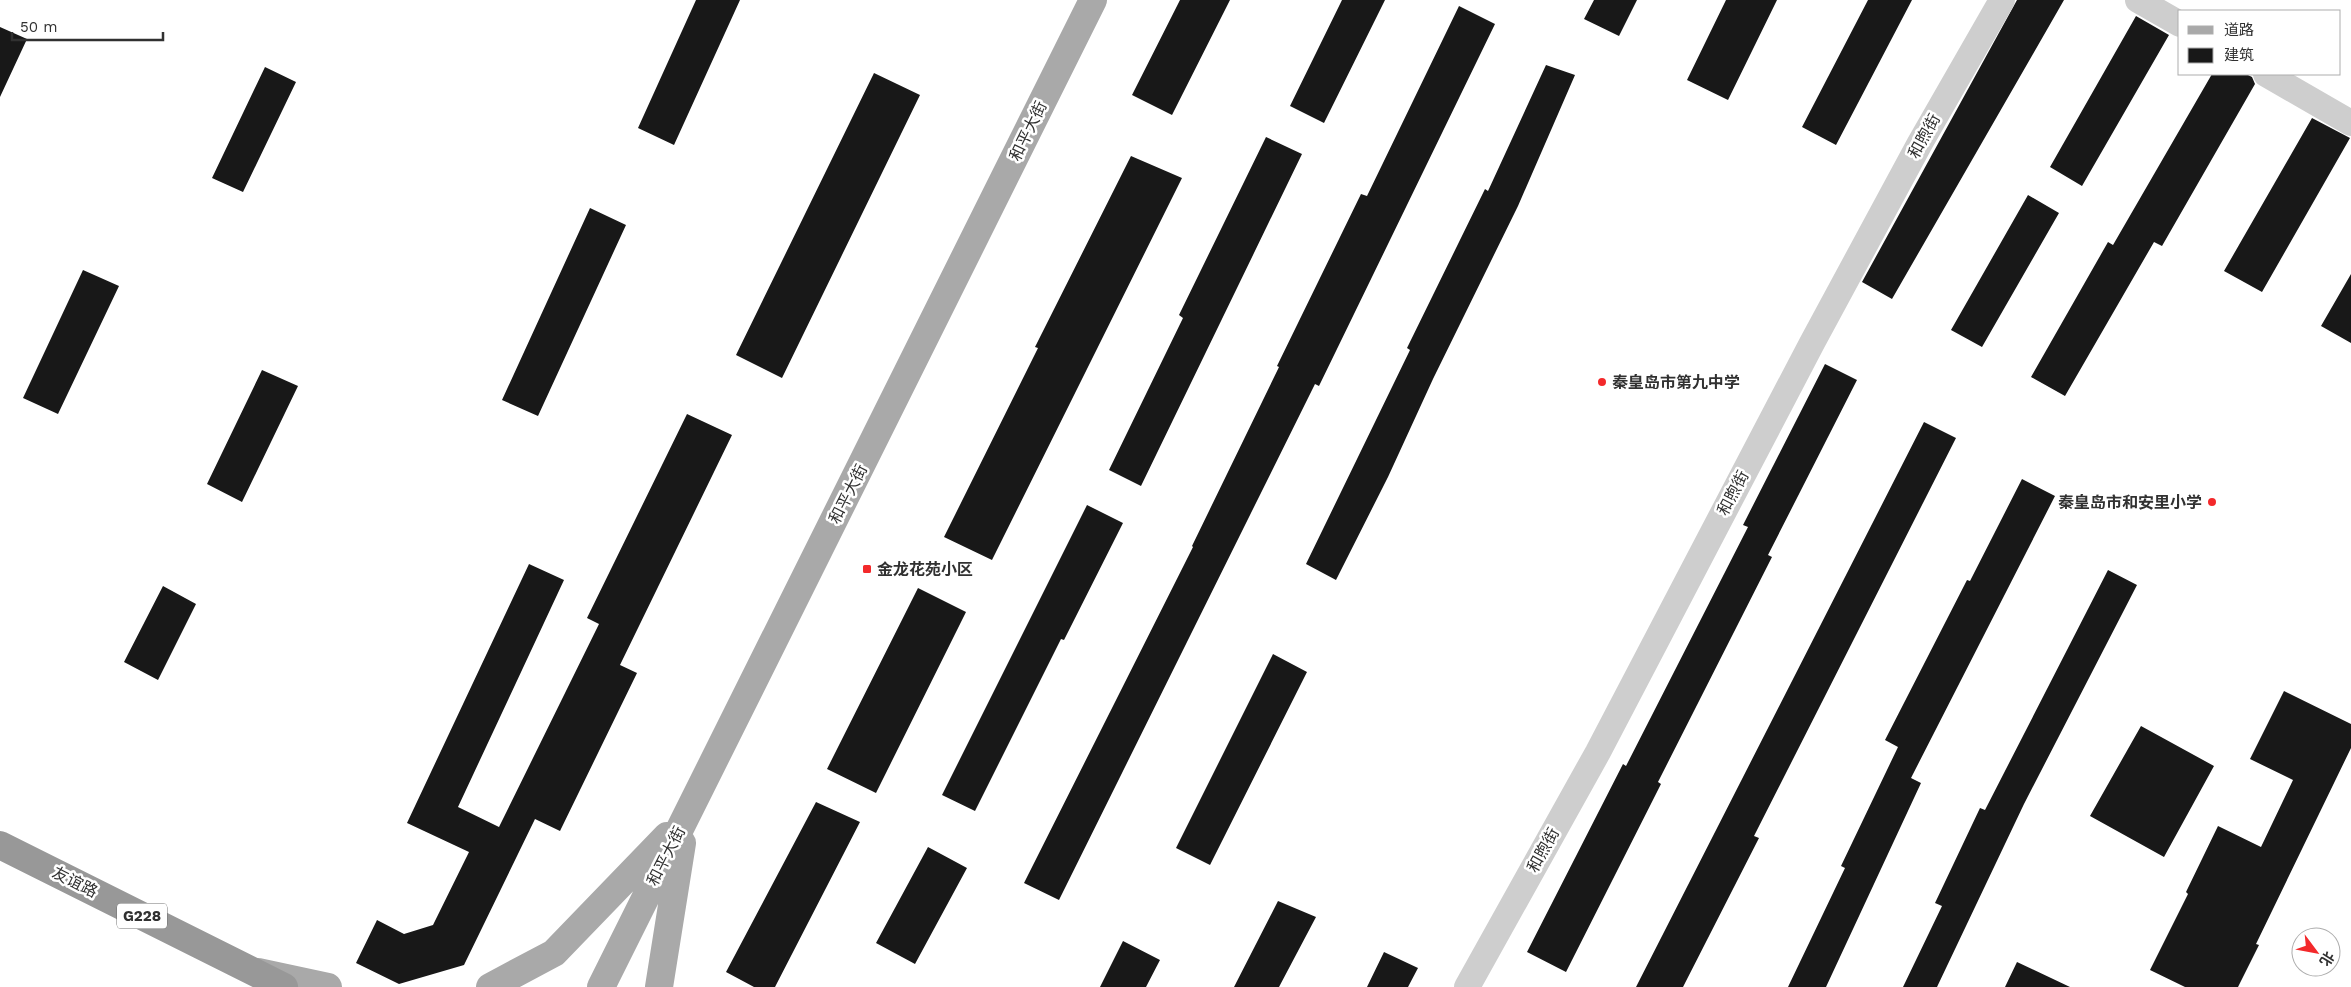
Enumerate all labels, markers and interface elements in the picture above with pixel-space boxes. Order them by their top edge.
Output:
scale bar [12,10,164,42]
legend [2178,10,2341,75]
text: 50 m [20,18,57,36]
text: 道路 [2224,21,2254,39]
text: 建筑 [2224,46,2254,64]
street label: 和平大街 [1005,98,1051,164]
street label: 和煦街 [1904,110,1944,162]
place label: 秦皇岛市第九中学 [1612,373,1740,392]
marker: 秦皇岛市第九中学 [1596,376,1608,388]
street label: 和平大街 [825,461,871,527]
street label: 和煦街 [1713,467,1753,519]
place label: 秦皇岛市和安里小学 [2058,493,2202,512]
marker: 秦皇岛市和安里小学 [2206,496,2218,508]
place label: 金龙花苑小区 [877,560,973,579]
marker: 金龙花苑小区 [861,563,873,575]
street label: 和平大街 [643,823,689,889]
street label: 和煦街 [1523,824,1563,876]
street label: 友谊路 [49,863,101,901]
road number: G228 [117,904,167,928]
north arrow [2291,927,2341,977]
text: 北 [2317,949,2338,969]

